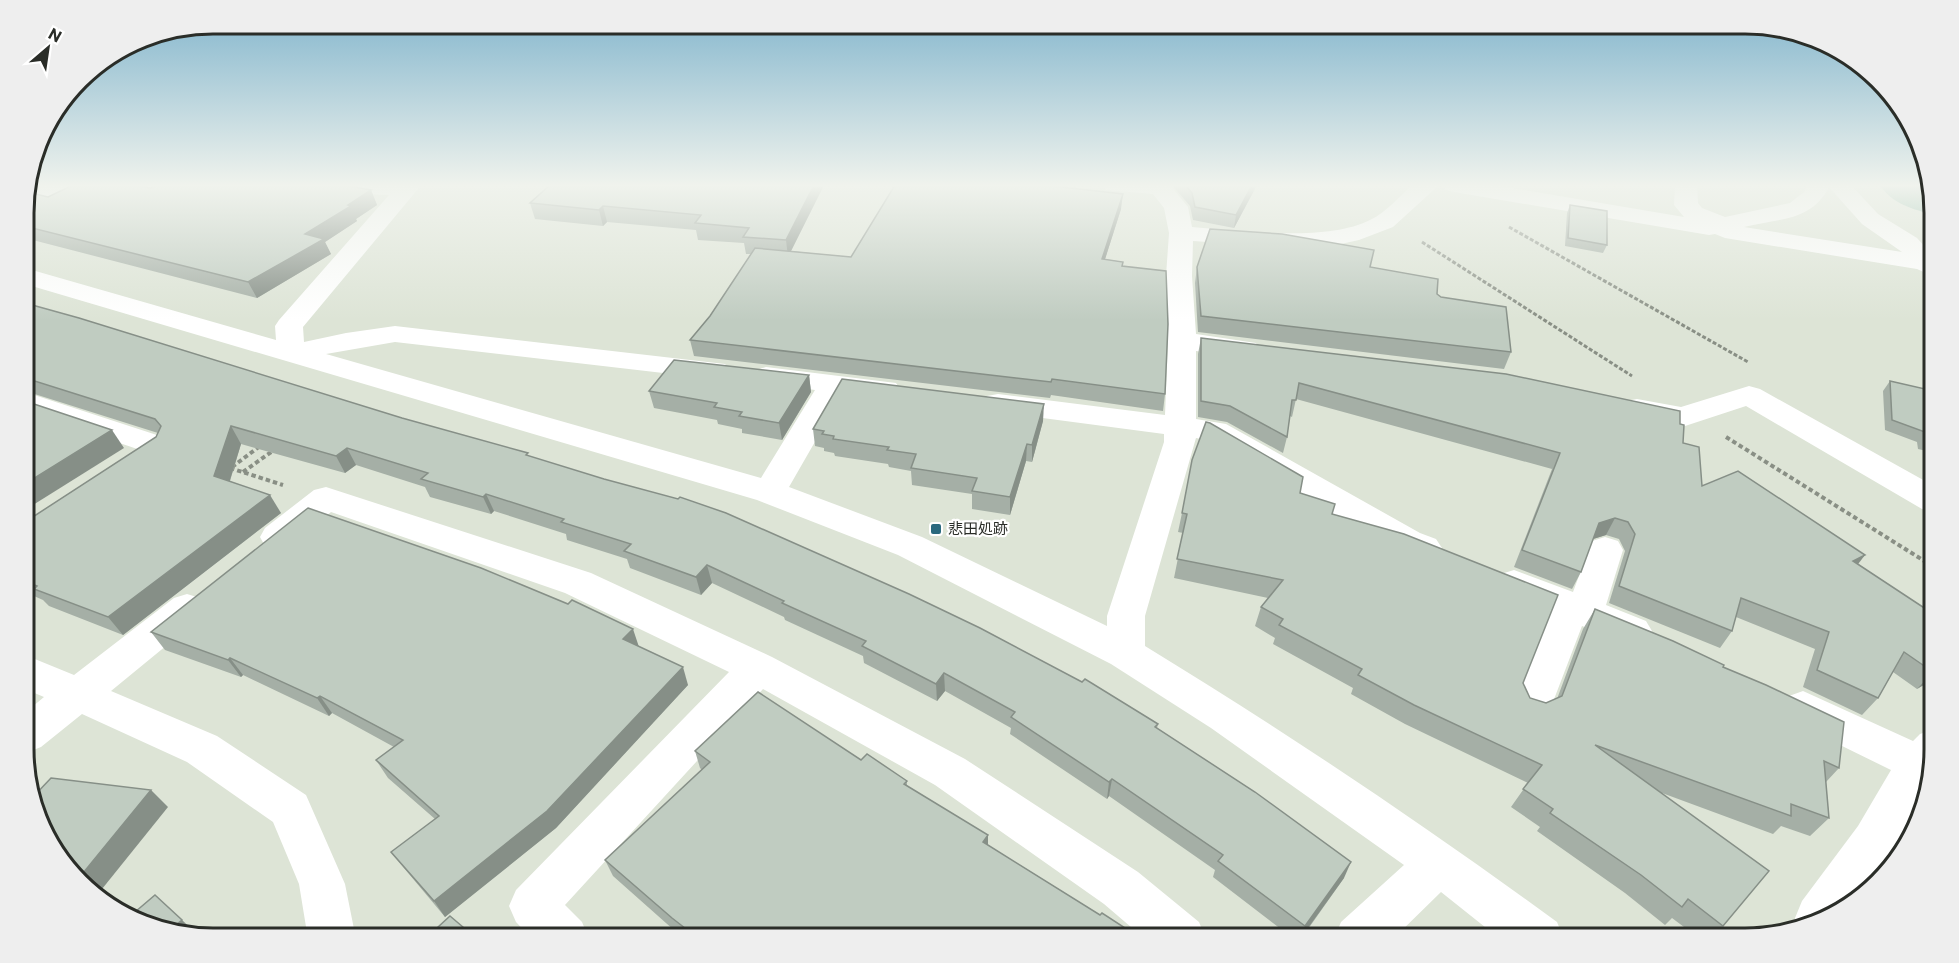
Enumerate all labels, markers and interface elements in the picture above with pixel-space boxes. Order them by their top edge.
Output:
north arrow [18,18,78,78]
text: N [46,23,65,46]
place label: 悲田処跡 [948,519,1008,537]
marker: 悲田処跡 [929,522,943,536]

